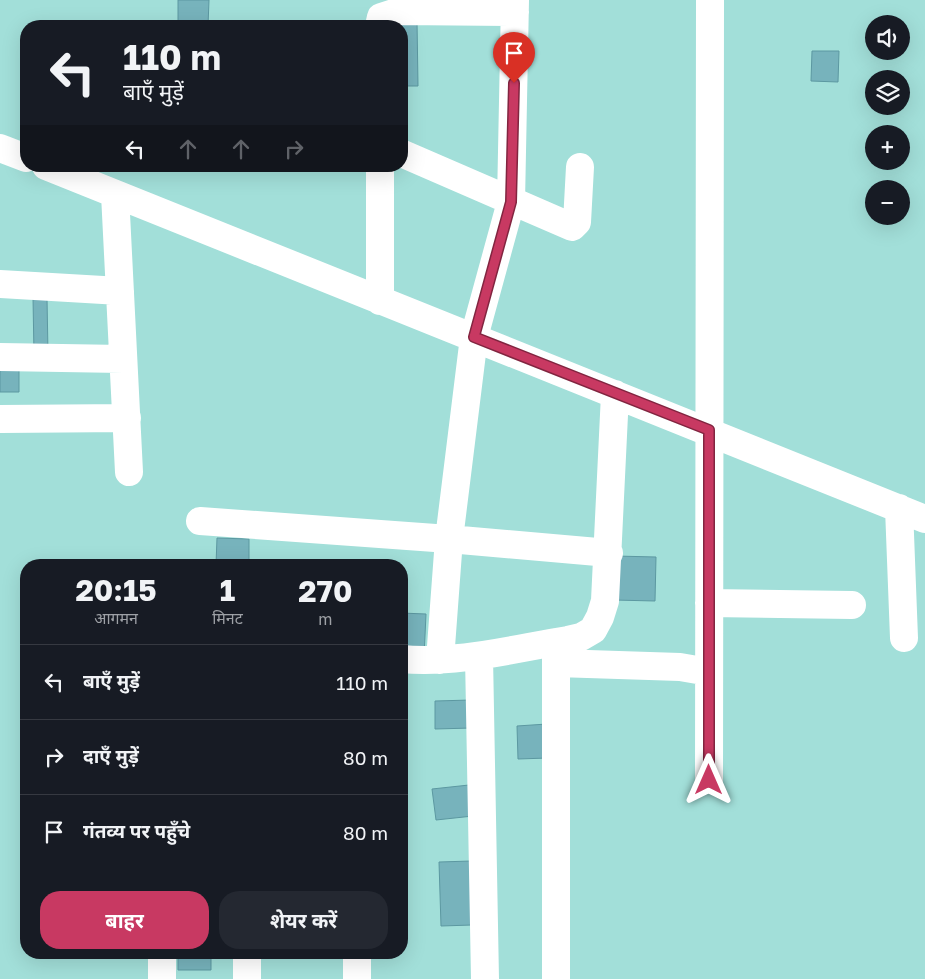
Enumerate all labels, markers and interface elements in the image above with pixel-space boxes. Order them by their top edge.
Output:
map controls [865,15,910,225]
button: sound [865,15,910,60]
pin [493,32,535,83]
text: 110 m [123,36,221,78]
icon: arrive [500,39,528,67]
icon: left [40,40,105,105]
button: layers [865,70,910,115]
text: बाएँ मुड़ें [123,78,184,105]
button: + [865,125,910,170]
icon: left [121,135,149,163]
icon: ahead [174,135,202,163]
icon: ahead [227,135,255,163]
icon: right [280,135,308,163]
button: − [865,180,910,225]
text: 20:15 [76,572,157,608]
text: 1 [220,572,235,608]
text: 270 [298,573,352,609]
text: आगमन [94,608,138,628]
text: मिनट [212,608,243,628]
text: m [318,609,332,629]
icon: left [40,668,68,696]
text: बाएँ मुड़ें [83,669,140,692]
text: 110 m [336,671,388,694]
icon: right [40,743,68,771]
text: दाएँ मुड़ें [83,744,139,767]
text: 80 m [343,746,388,769]
position arrow [682,753,734,805]
icon: arrive [40,818,68,846]
text: गंतव्य पर पहुँचे [83,819,190,842]
text: 80 m [343,821,388,844]
button: बाहर [40,891,209,949]
button: शेयर करें [219,891,388,949]

